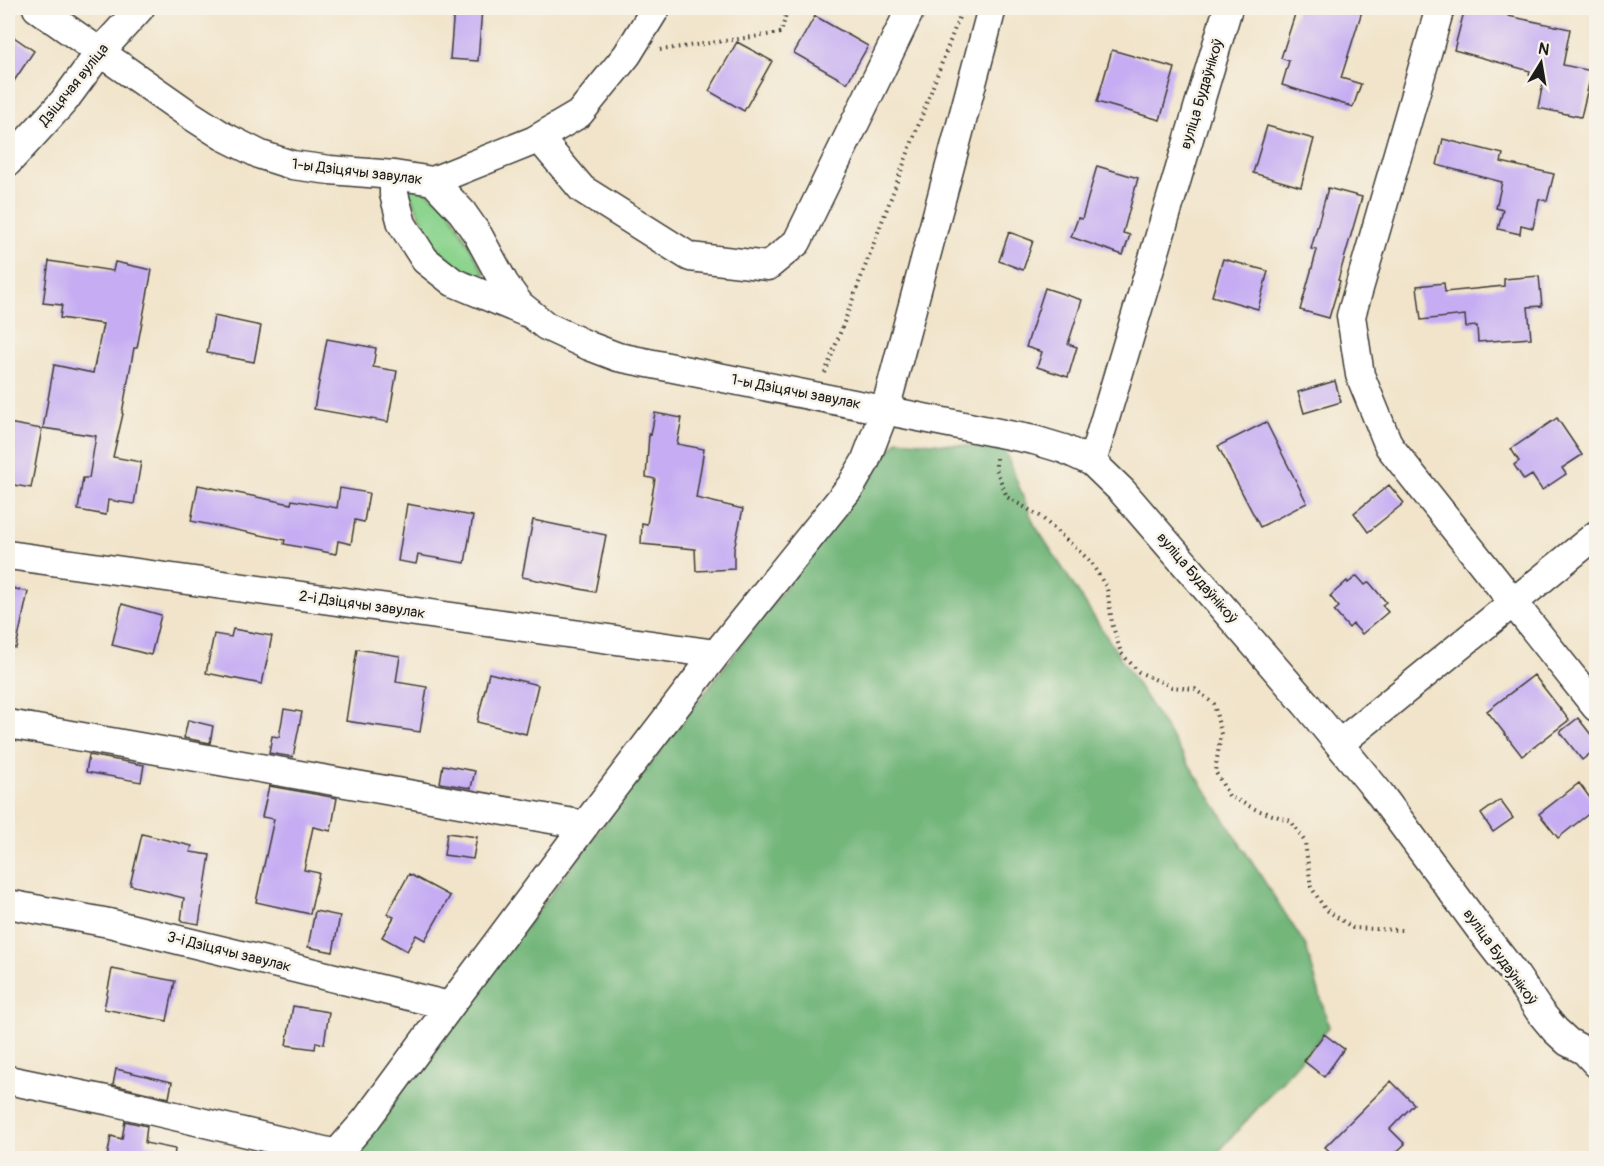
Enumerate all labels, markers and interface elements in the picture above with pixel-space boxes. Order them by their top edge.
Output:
north arrow [1511,33,1571,93]
street label: вуліца Будаўнікоў [1176,36,1228,151]
text: N [1536,38,1551,60]
street label: Дзіцячая вуліца [34,40,113,131]
street label: 1-ы Дзіцячы завулак [291,155,424,189]
street label: 1-ы Дзіцячы завулак [730,370,863,414]
street label: вуліца Будаўнікоў [1152,529,1242,628]
street label: 2-і Дзіцячы завулак [298,587,427,623]
street label: вуліца Будаўнікоў [1459,905,1542,1009]
street label: 3-і Дзіцячы завулак [165,927,293,977]

